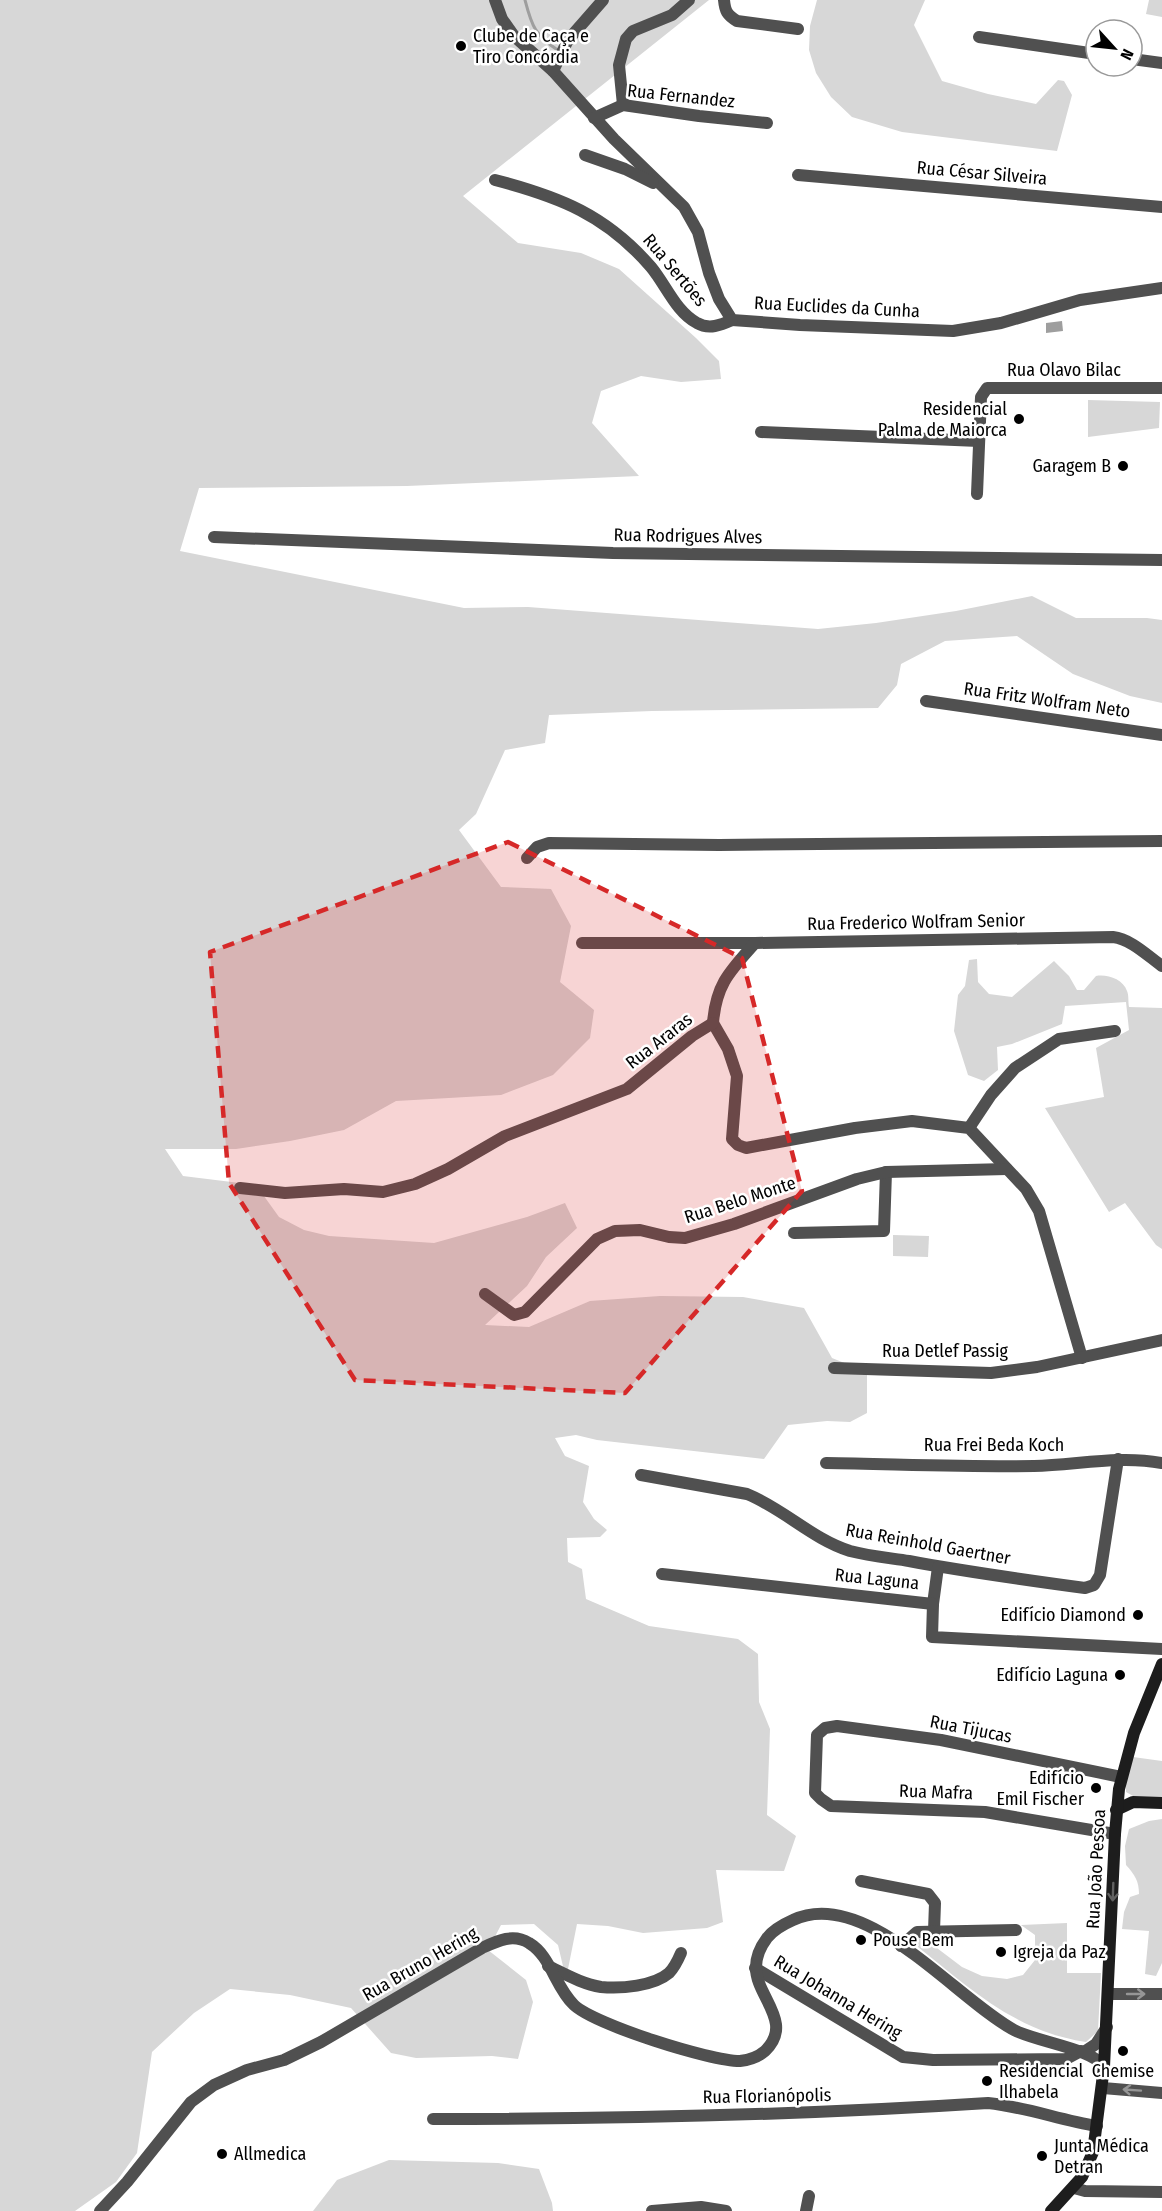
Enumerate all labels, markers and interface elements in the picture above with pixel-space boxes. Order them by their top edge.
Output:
north arrow [1084,18,1144,78]
place label: Clube de Caça e Tiro Concórdia [473,25,589,68]
marker: Clube de Caça e Tiro Concórdia [454,39,468,53]
text: N [1116,46,1138,63]
street label: Rua Fernandez [626,79,736,113]
street label: Rua César Silveira [916,156,1048,190]
street label: Rua Sertões [638,229,712,311]
street label: Rua Euclides da Cunha [754,292,921,322]
street label: Rua Olavo Bilac [1007,359,1121,381]
place label: Residencial Palma de Maiorca [878,398,1007,441]
marker: Residencial Palma de Maiorca [1012,412,1026,426]
place label: Garagem B [1033,455,1111,477]
marker: Garagem B [1116,459,1130,473]
street label: Rua Rodrigues Alves [613,524,763,548]
street label: Rua Fritz Wolfram Neto [962,677,1132,723]
street label: Rua Frederico Wolfram Senior [807,909,1026,935]
street label: Rua Araras [621,1008,697,1074]
street label: Rua Belo Monte [682,1172,798,1228]
street label: Rua Detlef Passig [882,1340,1009,1362]
street label: Rua Frei Beda Koch [924,1434,1064,1456]
street label: Rua Reinhold Gaertner [844,1519,1013,1569]
street label: Rua Laguna [834,1564,920,1594]
place label: Edifício Diamond [1000,1604,1126,1626]
marker: Edifício Diamond [1131,1608,1145,1622]
place label: Edifício Laguna [996,1664,1108,1686]
marker: Edifício Laguna [1113,1668,1127,1682]
street label: Rua Tijucas [928,1710,1014,1748]
place label: Edifício Emil Fischer [996,1767,1085,1810]
street label: Rua Mafra [899,1780,974,1804]
marker: Edifício Emil Fischer [1089,1781,1103,1795]
street label: Rua João Pessoa [1082,1808,1110,1930]
one-way arrow [1107,1881,1118,1901]
street label: Rua Bruno Hering [358,1922,482,2006]
place label: Pouse Bem [873,1929,954,1951]
marker: Pouse Bem [854,1933,868,1947]
place label: Igreja da Paz [1013,1941,1106,1963]
marker: Igreja da Paz [994,1945,1008,1959]
street label: Rua Johanna Hering [770,1950,907,2044]
one-way arrow [1125,1988,1145,2000]
marker: Chemise [1116,2044,1130,2058]
place label: Residencial Ilhabela [999,2060,1084,2103]
place label: Chemise [1092,2060,1154,2082]
marker: Residencial Ilhabela [980,2074,994,2088]
street label: Rua Florianópolis [702,2084,832,2108]
one-way arrow [1123,2085,1143,2096]
place label: Junta Médica Detran [1054,2135,1149,2178]
place label: Allmedica [234,2143,306,2165]
marker: Allmedica [215,2147,229,2161]
marker: Junta Médica Detran [1035,2149,1049,2163]

